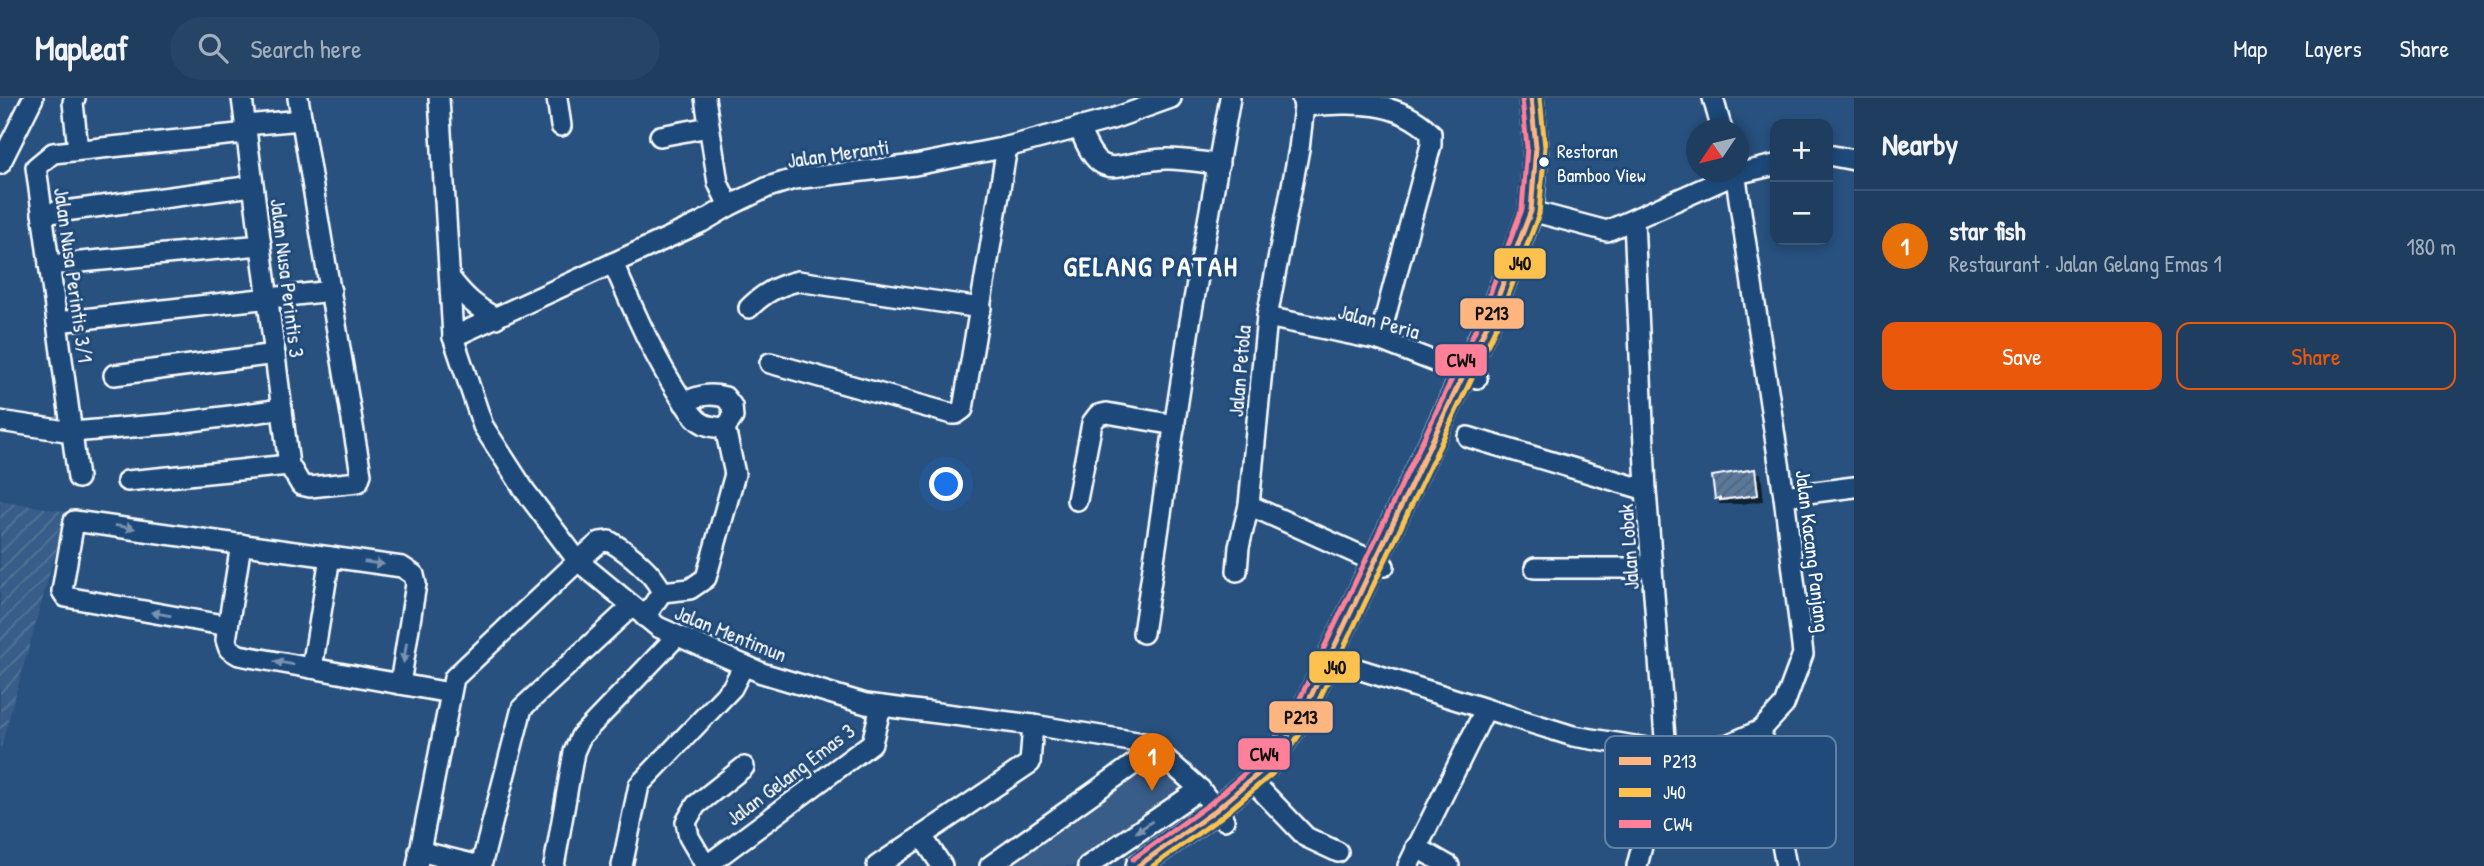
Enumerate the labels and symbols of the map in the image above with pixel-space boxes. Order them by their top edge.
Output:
north arrow [1686,119,1749,182]
street label: Jalan Meranti [785,131,891,175]
place label: Restoran Bamboo View [1557,138,1646,188]
marker: Restoran Bamboo View [1537,155,1551,169]
street label: Jalan Nusa Perintis 3/1 [47,186,101,364]
street label: Jalan Nusa Perintis 3 [264,197,312,359]
district label: GELANG PATAH [1063,247,1239,285]
line badge: J40 [1493,247,1547,280]
text: J40 [1509,250,1532,276]
street label: Jalan Peria [1335,296,1423,346]
line badge: P213 [1459,297,1525,330]
text: P213 [1475,300,1509,326]
street label: Jalan Petola [1221,324,1257,418]
line badge: CW4 [1434,343,1488,377]
text: CW4 [1446,347,1476,373]
your location [929,467,963,501]
street label: Jalan Kacang Panjang [1789,468,1837,634]
street label: Jalan Lobak [1611,503,1645,591]
one-way arrow [114,522,136,533]
one-way arrow [363,558,385,569]
street label: Jalan Mentimun [671,597,791,669]
one-way arrow [150,608,172,619]
one-way arrow [399,642,410,664]
line badge: J40 [1308,650,1361,684]
text: J40 [1324,654,1347,680]
one-way arrow [273,657,295,668]
line badge: P213 [1268,700,1334,734]
text: P213 [1284,704,1318,730]
street label: Jalan Gelang Emas 3 [720,716,860,832]
pin: 1 [1129,733,1175,791]
legend [1605,736,1836,848]
line badge: CW4 [1237,737,1291,771]
text: CW4 [1249,741,1279,767]
text: P213 [1663,748,1696,774]
text: J40 [1663,779,1686,805]
text: CW4 [1663,811,1692,837]
one-way arrow [1135,820,1154,833]

